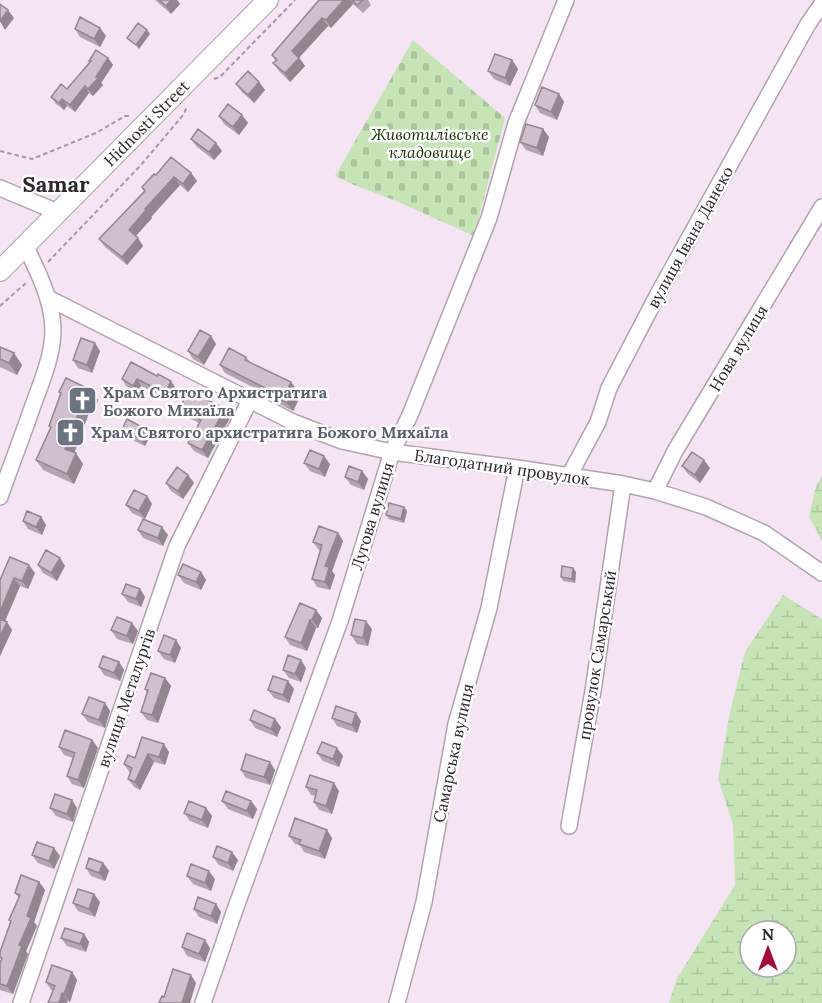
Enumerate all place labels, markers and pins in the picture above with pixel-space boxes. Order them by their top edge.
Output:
place label: Храм Святого Архистратига Божого Михаїла [103,382,328,420]
church icon: Храм Святого Архистратига Божого Михаїла [66,385,98,417]
church icon: Храм Святого архистратига Божого Михаїла [54,416,86,448]
place label: Храм Святого архистратига Божого Михаїла [91,422,449,442]

